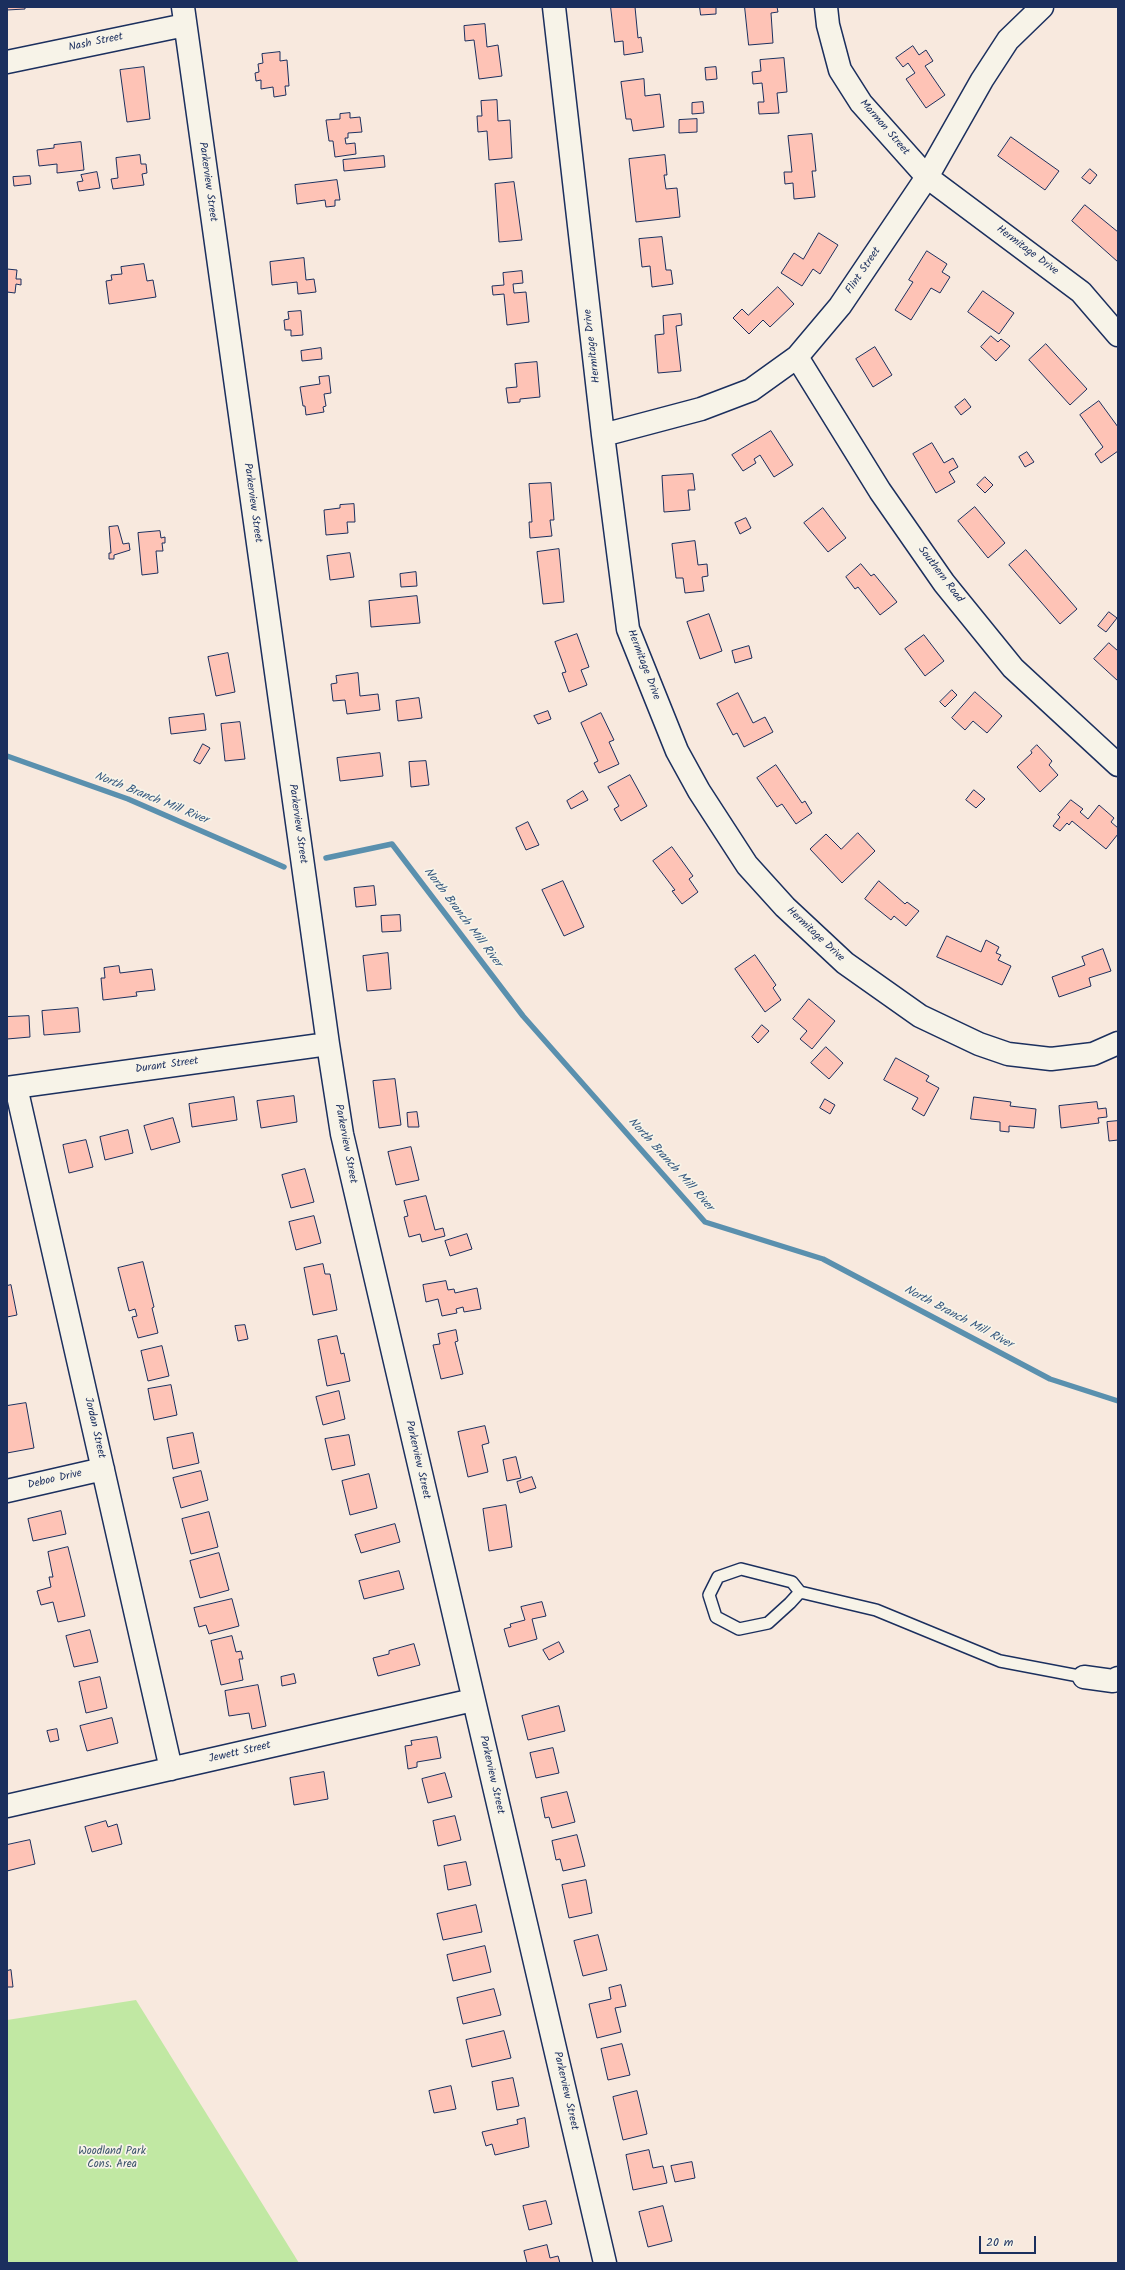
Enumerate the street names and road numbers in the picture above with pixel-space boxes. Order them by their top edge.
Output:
street label: Nash Street [67,31,125,55]
street label: Marmon Street [856,97,912,159]
street label: Parkerview Street [195,141,219,223]
street label: Hermitage Drive [993,223,1061,279]
street label: Flint Street [844,245,884,297]
street label: Hermitage Drive [582,308,604,384]
street label: Parkerview Street [240,462,264,544]
street label: Southern Road [915,544,965,606]
street label: Hermitage Drive [624,628,662,702]
street label: Parkerview Street [285,783,309,865]
street label: Hermitage Drive [783,905,847,965]
street label: Durant Street [135,1055,199,1077]
street label: Parkerview Street [331,1103,359,1185]
street label: Jordan Street [81,1396,107,1460]
street label: Parkerview Street [402,1419,432,1501]
street label: Deboo Drive [27,1467,83,1493]
street label: Parkerview Street [476,1734,506,1816]
street label: Jewett Street [208,1739,272,1767]
street label: Parkerview Street [550,2050,580,2132]

